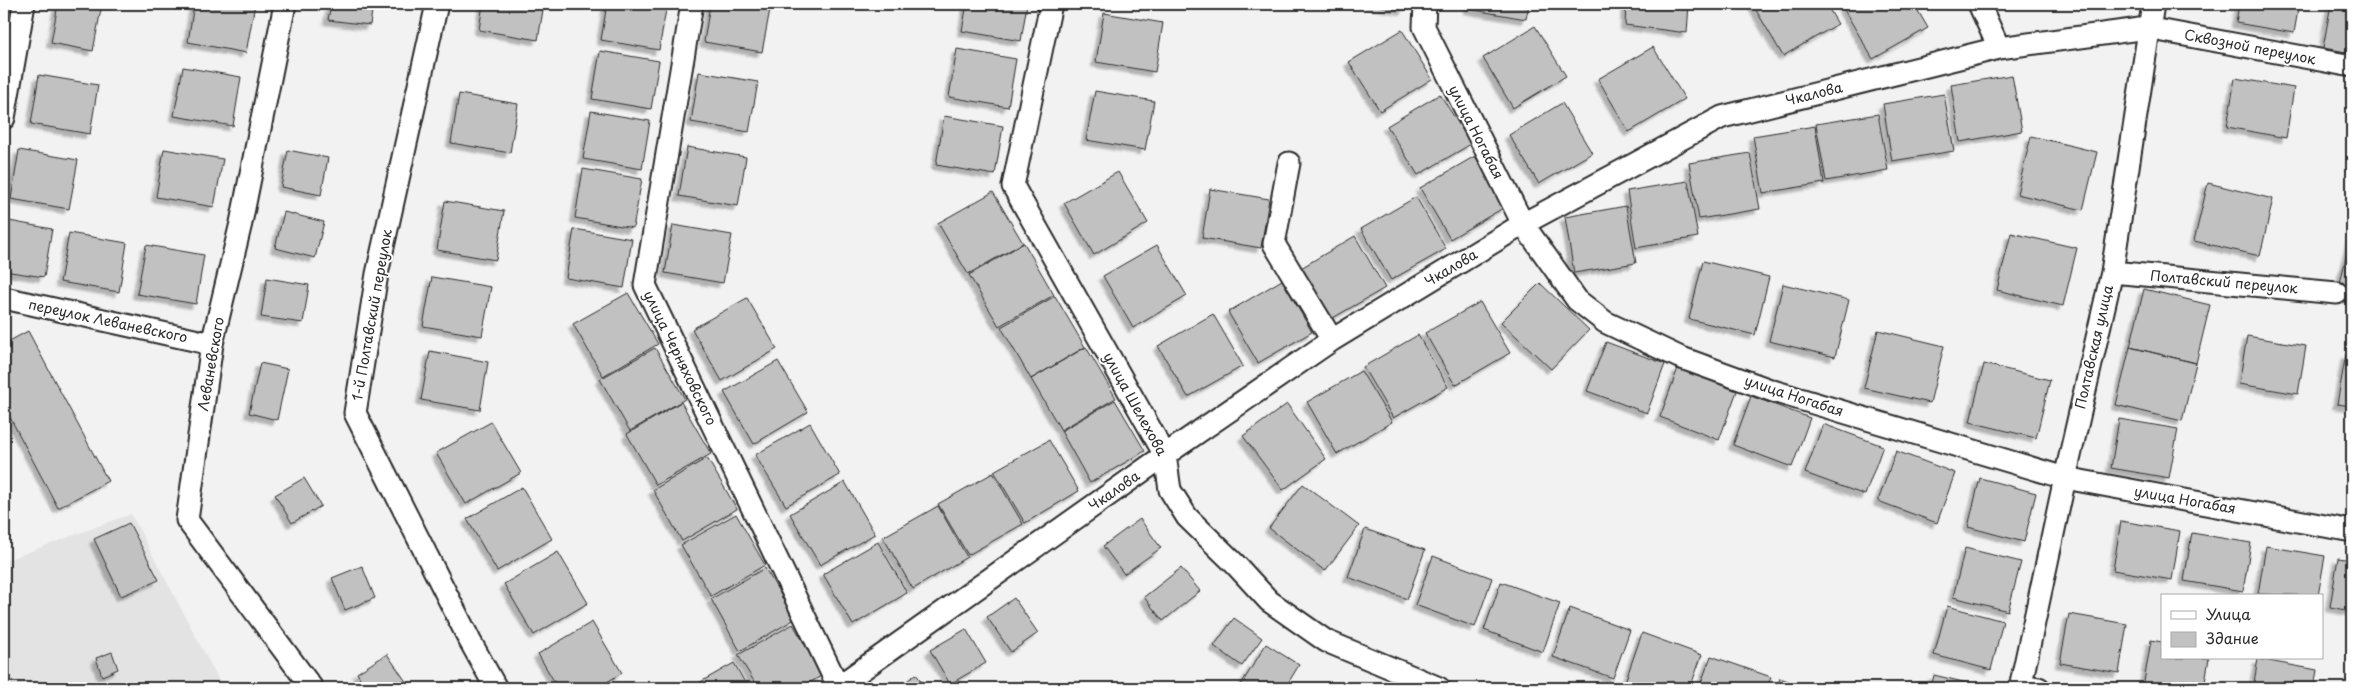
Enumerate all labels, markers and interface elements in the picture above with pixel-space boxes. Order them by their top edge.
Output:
street label: Сквозной переулок [2183,23,2318,70]
street label: Чкалова [1783,76,1845,111]
street label: улица Ногабая [1444,81,1509,182]
street label: 1-й Полтавский переулок [346,227,397,402]
street label: Чкалова [1420,243,1481,292]
street label: Полтавский переулок [2149,265,2299,298]
street label: Полтавская улица [2069,283,2118,411]
street label: улица Черняховского [639,287,722,429]
street label: переулок Леваневского [27,293,190,348]
street label: Леваневского [192,315,229,413]
street label: улица Шелехова [1098,348,1173,460]
street label: улица Ногабая [1742,370,1846,421]
street label: Чкалова [1084,465,1144,516]
street label: улица Ногабая [2133,480,2238,519]
legend [2161,594,2324,660]
text: Улица [2206,602,2251,625]
text: Здание [2206,626,2259,649]

